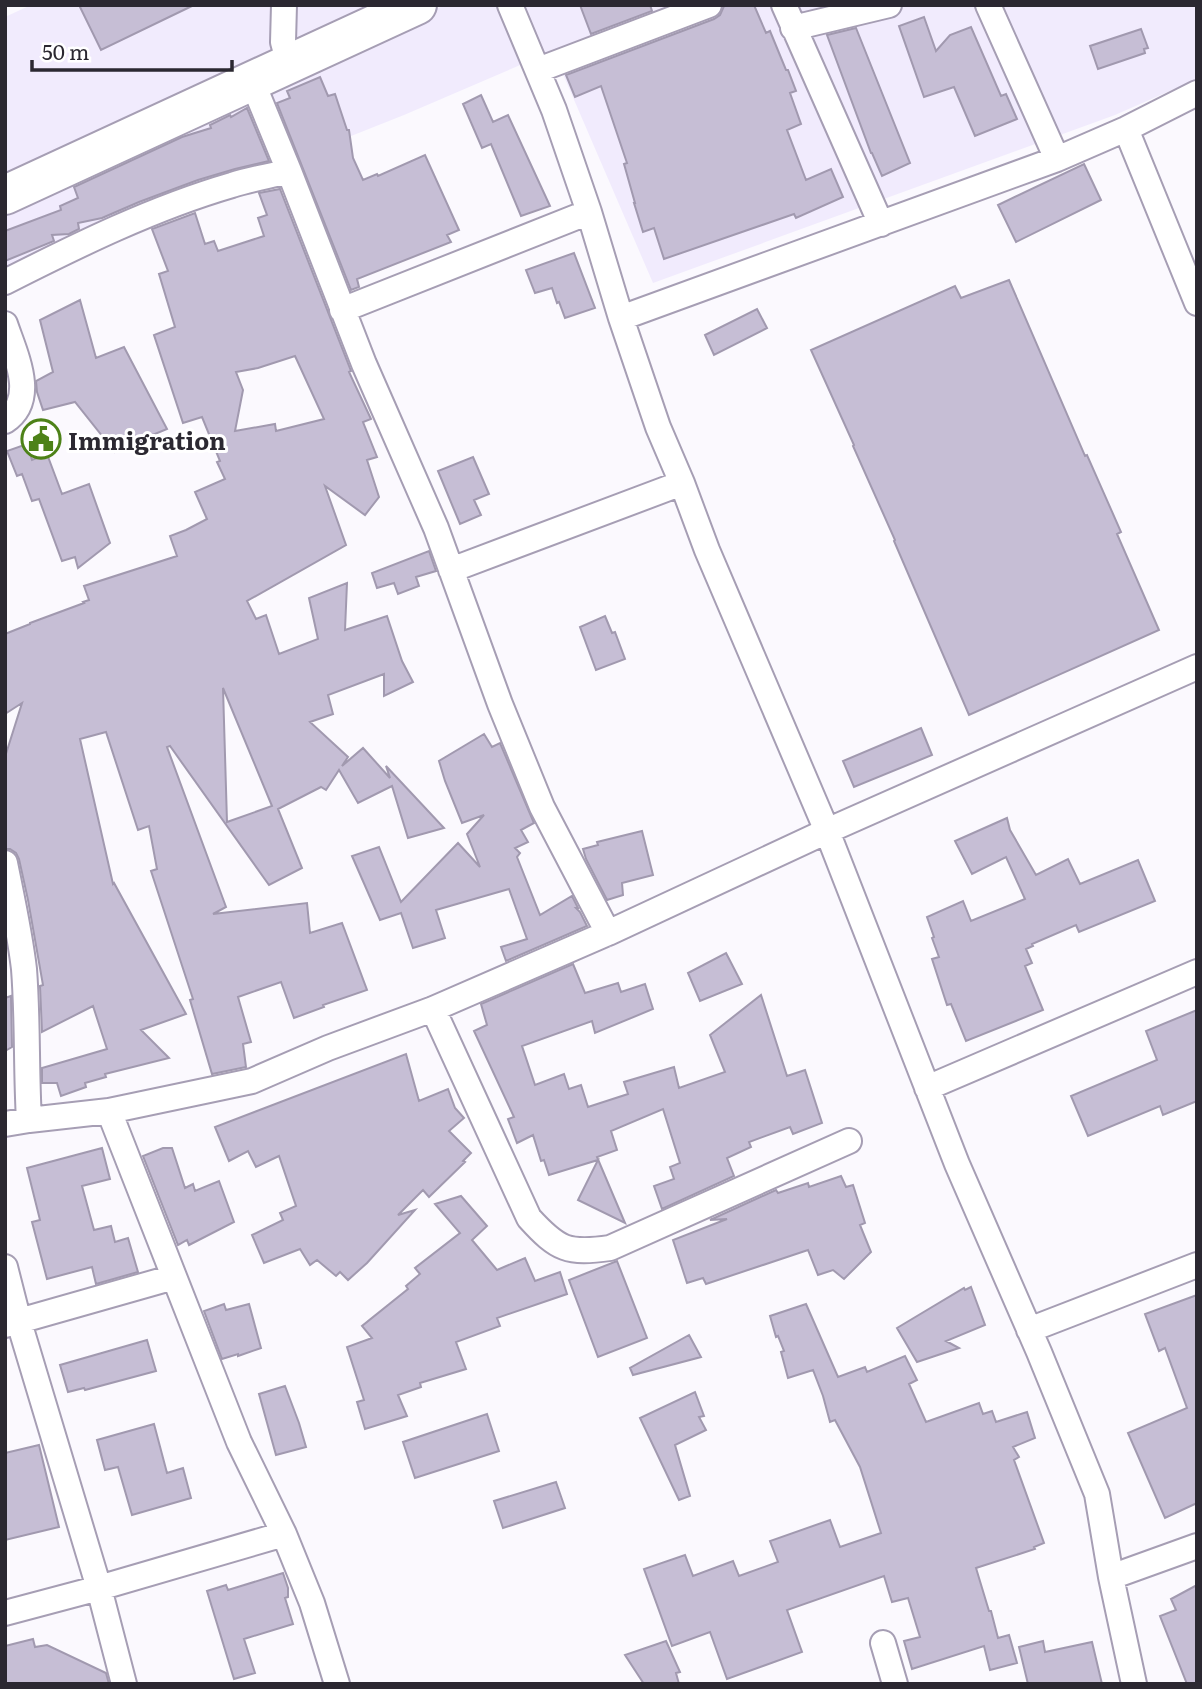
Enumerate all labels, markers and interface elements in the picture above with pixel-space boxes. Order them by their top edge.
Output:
scale bar [32,28,231,72]
text: 50 m [42,35,89,66]
public building icon: Immigration [20,418,62,460]
place label: Immigration [68,422,226,457]

